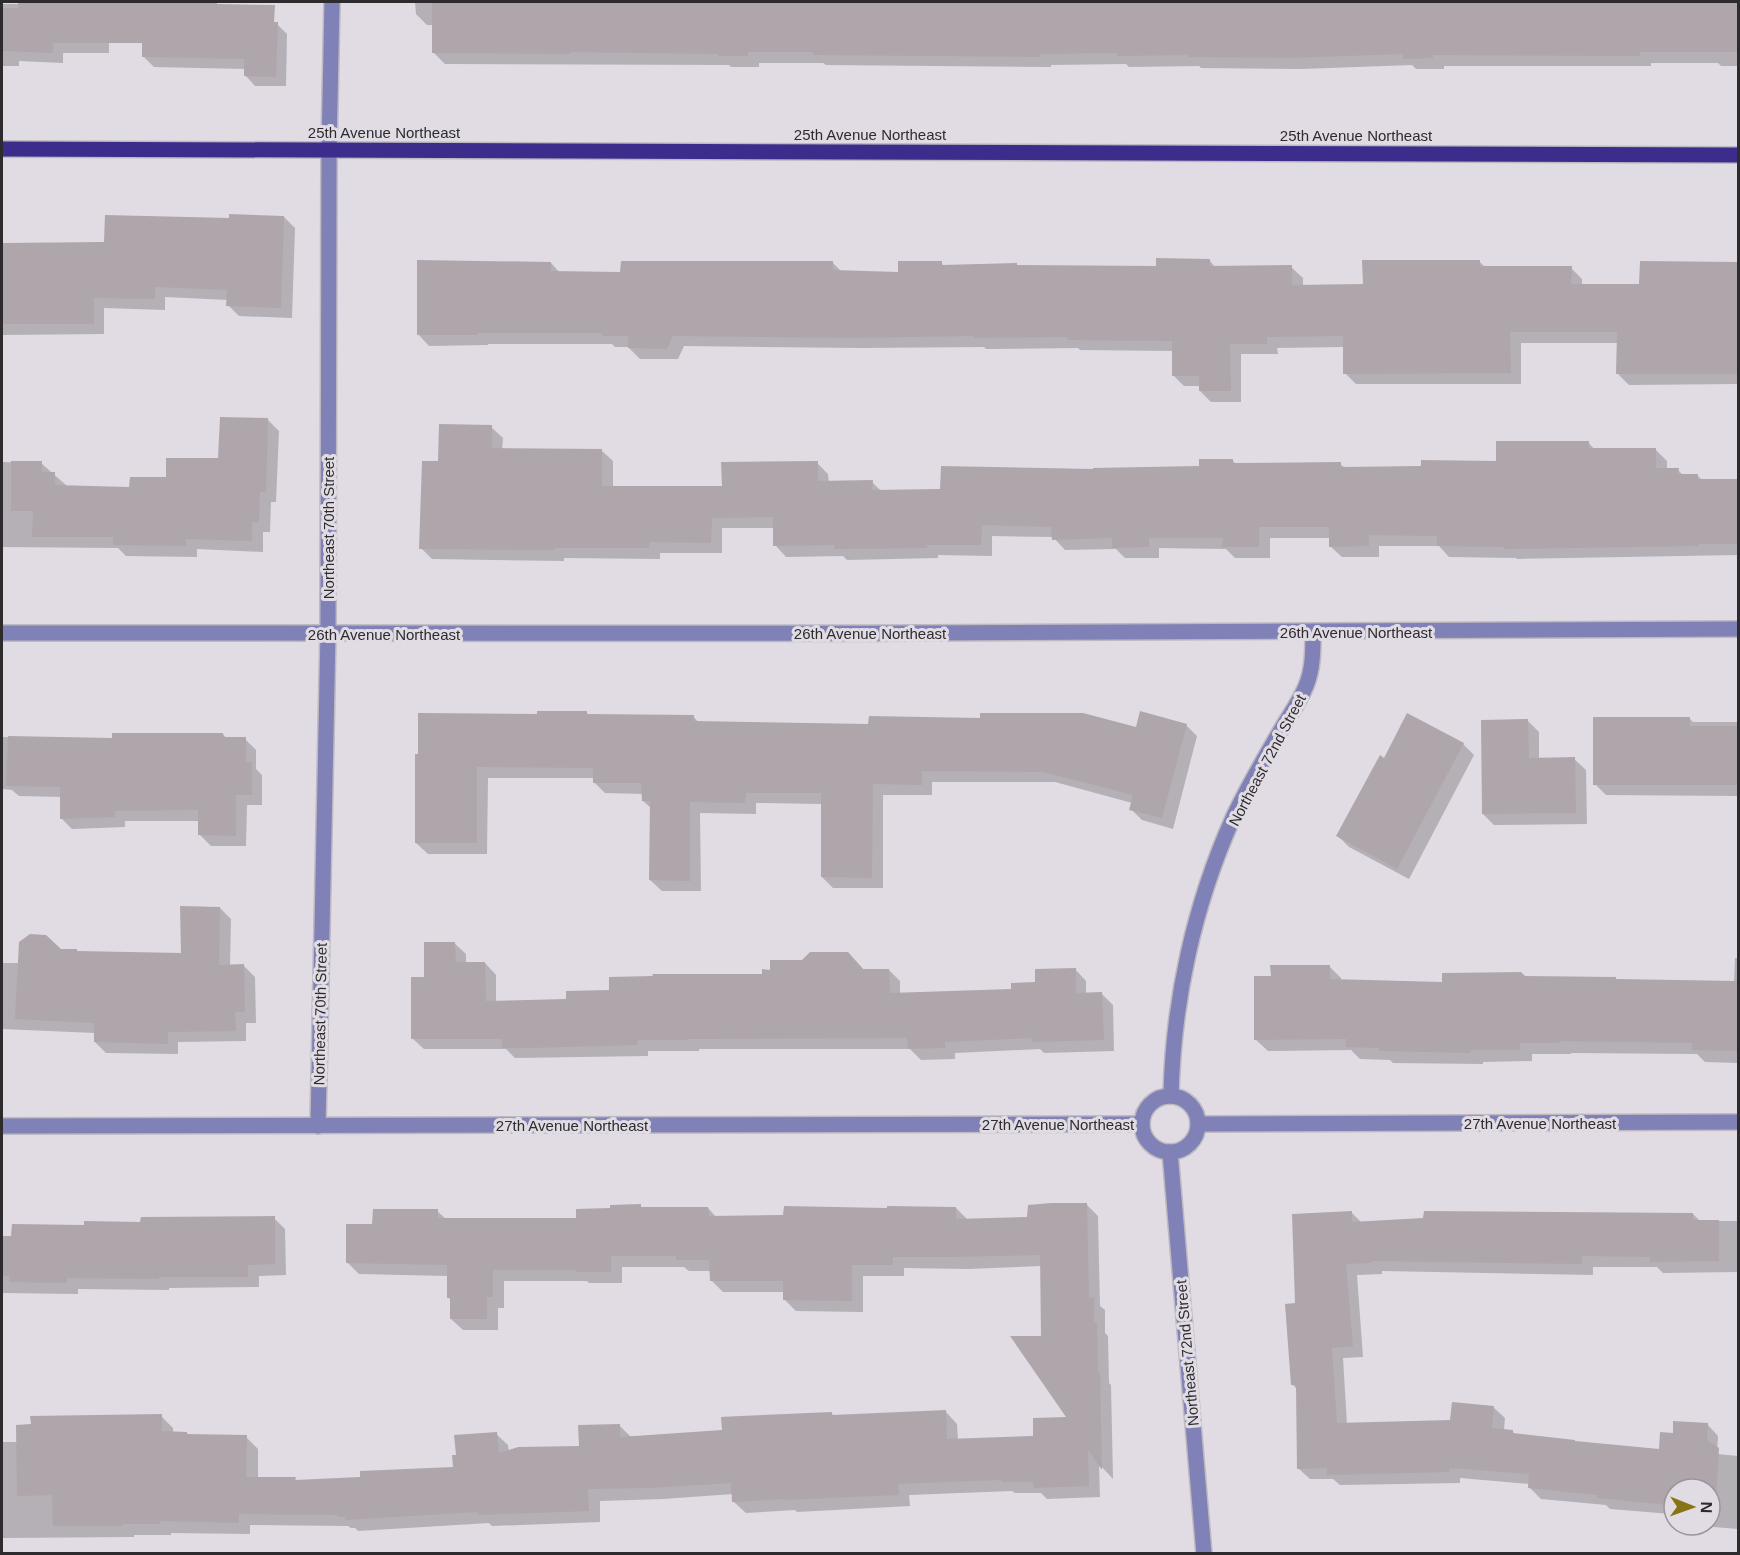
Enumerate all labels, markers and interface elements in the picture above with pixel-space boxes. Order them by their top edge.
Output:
street label: 25th Avenue Northeast [308,124,461,141]
street label: 25th Avenue Northeast [794,126,947,143]
street label: 25th Avenue Northeast [1280,127,1433,144]
street label: Northeast 70th Street [320,456,337,599]
street label: 26th Avenue Northeast [1280,624,1433,641]
street label: 26th Avenue Northeast [794,625,947,642]
street label: 26th Avenue Northeast [308,626,461,643]
street label: Northeast 72nd Street [1225,690,1309,829]
street label: Northeast 70th Street [310,942,330,1085]
street label: 27th Avenue Northeast [1464,1115,1617,1132]
street label: 27th Avenue Northeast [982,1116,1135,1133]
street label: 27th Avenue Northeast [496,1117,649,1134]
street label: Northeast 72nd Street [1172,1278,1202,1427]
north arrow [1662,1477,1722,1537]
text: N [1698,1501,1715,1513]

